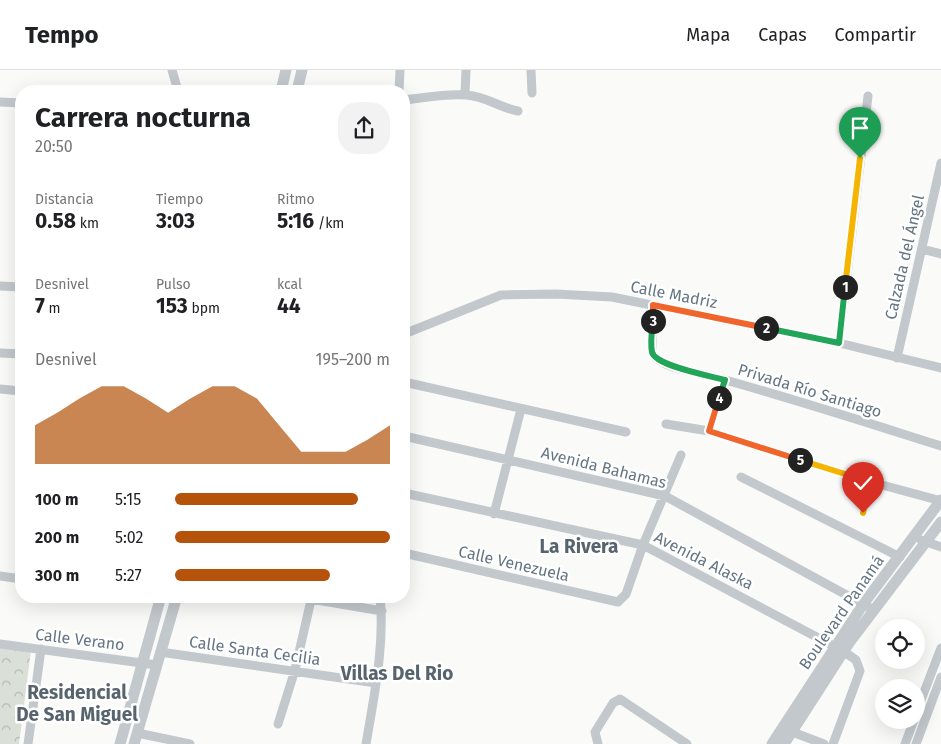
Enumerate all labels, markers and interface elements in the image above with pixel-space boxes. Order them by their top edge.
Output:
text: Tempo [25,21,99,49]
text: Mapa [686,24,730,46]
text: Capas [758,24,807,46]
text: Compartir [835,24,916,46]
text: Carrera nocturna [35,101,251,134]
button: share [338,102,390,154]
pin [839,107,881,158]
icon: arrive [846,114,874,142]
text: 20:50 [35,137,73,156]
text: Distancia [35,191,94,208]
text: Tiempo [156,191,203,208]
text: Ritmo [277,191,315,208]
street label: Calzada del Ángel [880,192,928,321]
text: 0.58 [35,208,76,234]
text: 3:03 [156,208,195,234]
text: 5:16 [277,208,314,234]
text: km [76,215,99,232]
text: /km [314,215,344,232]
pin: 1 [832,274,858,300]
text: Desnivel [35,276,89,293]
text: Pulso [156,276,191,293]
text: kcal [277,276,302,293]
street label: Calle Madriz [629,277,719,312]
text: 1 [842,279,849,296]
text: 7 [35,293,45,319]
text: 153 [156,293,188,319]
text: 44 [277,293,301,319]
text: m [45,300,61,317]
text: bpm [188,300,220,317]
pin: 3 [640,308,666,334]
text: 3 [650,313,657,330]
pin: 2 [754,316,778,340]
text: 2 [763,320,770,337]
text: Desnivel [35,350,97,369]
text: 195–200 m [316,350,390,369]
street label: Privada Río Santiago [736,360,884,421]
pin: 4 [706,386,732,410]
text: 4 [716,390,723,407]
street label: Avenida Bahamas [539,443,668,492]
pin: 5 [788,448,812,472]
text: 5 [797,452,804,469]
pin [842,462,884,513]
icon: check [849,469,877,497]
text: 100 m [35,490,78,509]
text: 5:15 [115,490,141,509]
street label: Avenida Alaska [651,527,756,594]
text: 200 m [35,528,79,547]
text: 5:02 [115,528,144,547]
district label: La Rivera [539,535,619,558]
street label: Calle Venezuela [457,542,571,585]
street label: Boulevard Panamá [795,552,888,673]
text: 300 m [35,566,79,585]
text: 5:27 [115,566,142,585]
map controls [875,619,925,729]
button: locate [875,619,925,669]
street label: Calle Verano [34,625,126,654]
street label: Calle Santa Cecilia [188,632,322,669]
district label: Villas Del Rio [340,662,453,685]
button: layers [875,679,925,729]
district label: Residencial De San Miguel [16,681,138,726]

